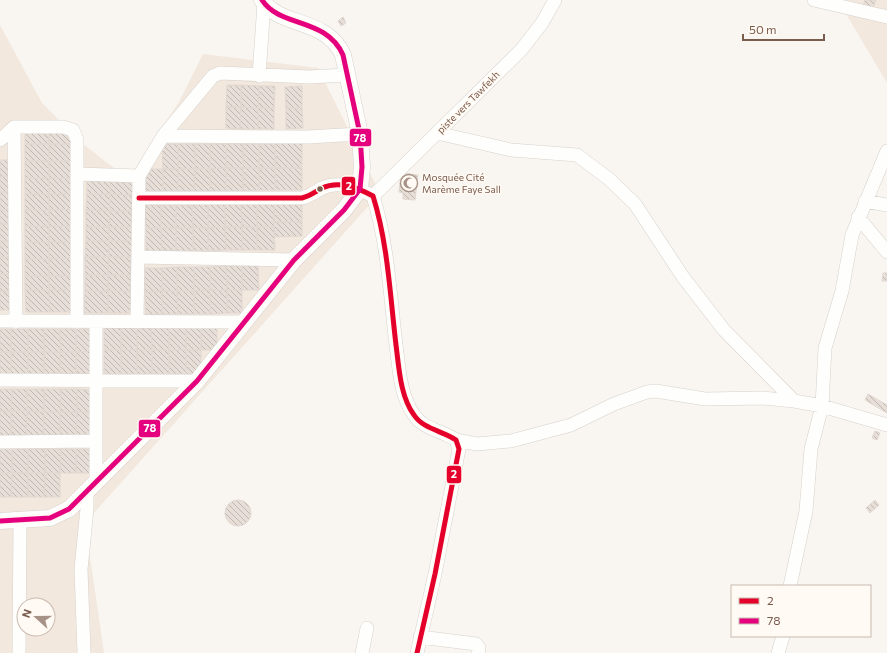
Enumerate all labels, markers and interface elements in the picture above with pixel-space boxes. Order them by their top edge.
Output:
scale bar [743,16,824,42]
text: 50 m [749,22,777,36]
street label: piste vers Tawfekh [434,68,502,136]
line badge: 78 [349,128,372,147]
text: 78 [354,131,367,144]
place label: Mosquée Cité Marème Faye Sall [422,171,501,195]
mosque icon: Mosquée Cité Marème Faye Sall [399,173,419,193]
line badge: 2 [341,176,356,196]
text: 2 [346,179,352,192]
unlabelled marker [315,184,325,194]
line badge: 78 [138,419,161,438]
text: 78 [144,421,157,434]
line badge: 2 [446,465,462,484]
text: 2 [451,467,457,480]
legend [731,585,871,637]
text: 2 [767,593,774,607]
north arrow [16,597,56,637]
text: N [19,607,34,619]
text: 78 [767,613,781,627]

